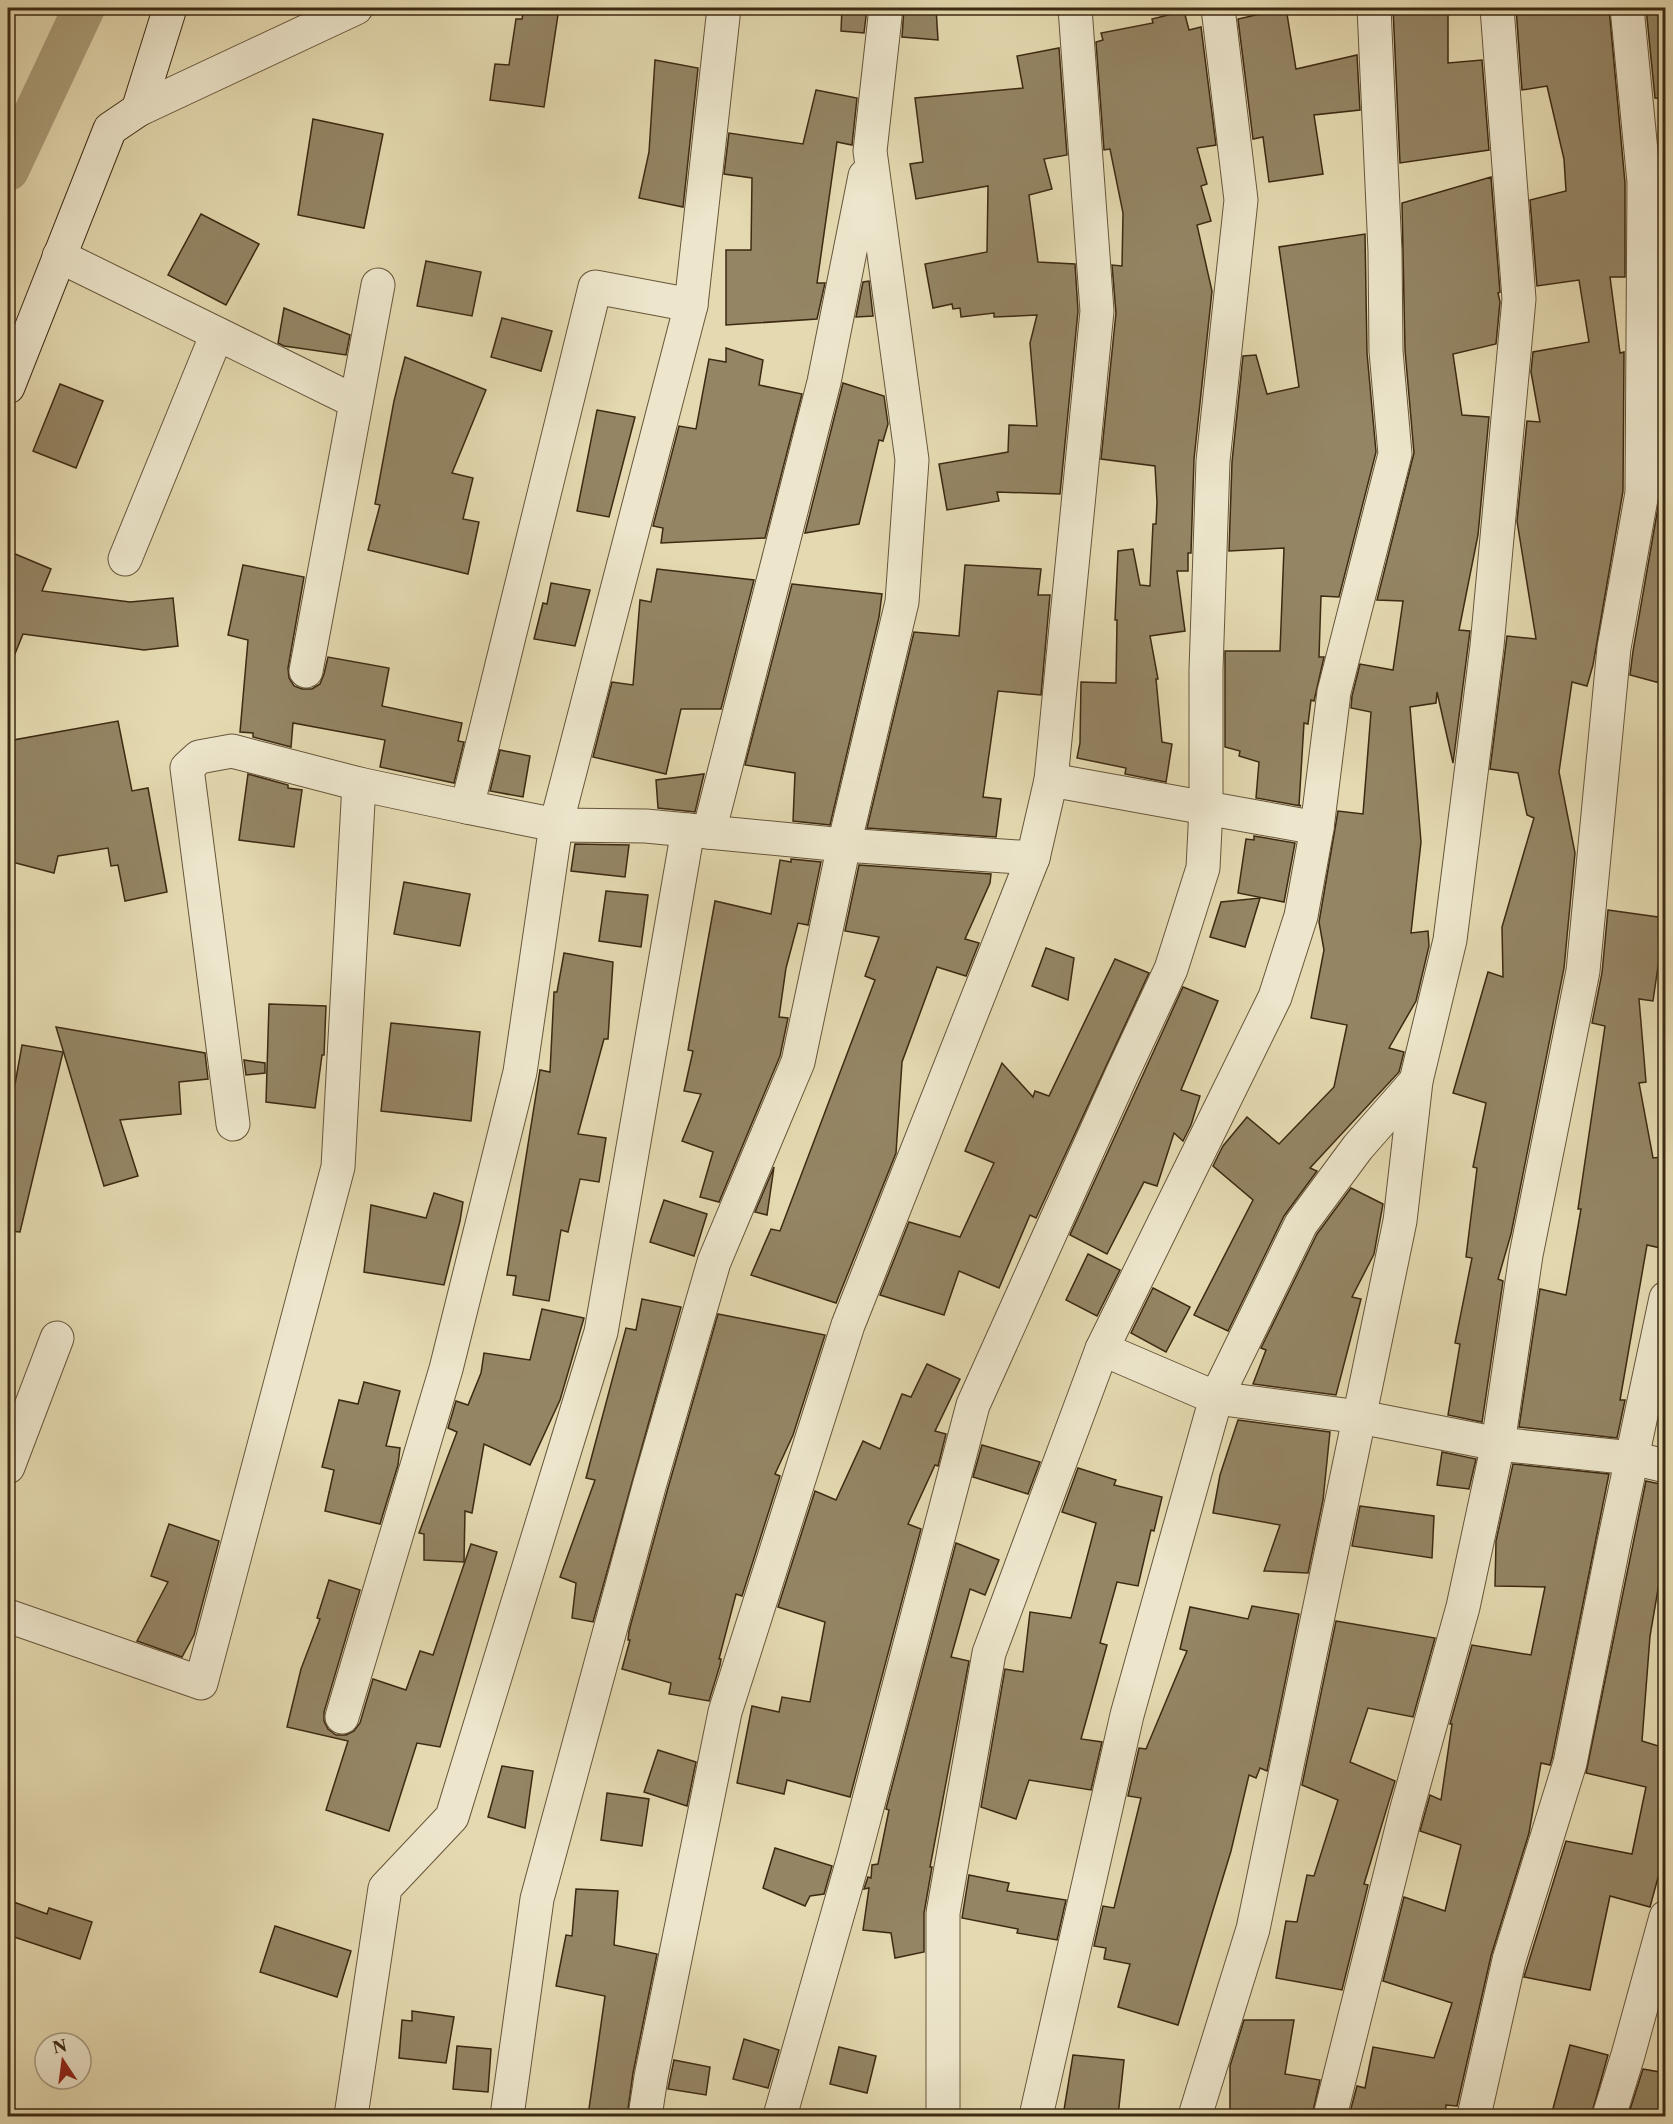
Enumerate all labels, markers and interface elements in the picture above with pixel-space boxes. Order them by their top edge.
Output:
north arrow [33,2031,93,2091]
text: N [51,2035,69,2058]

